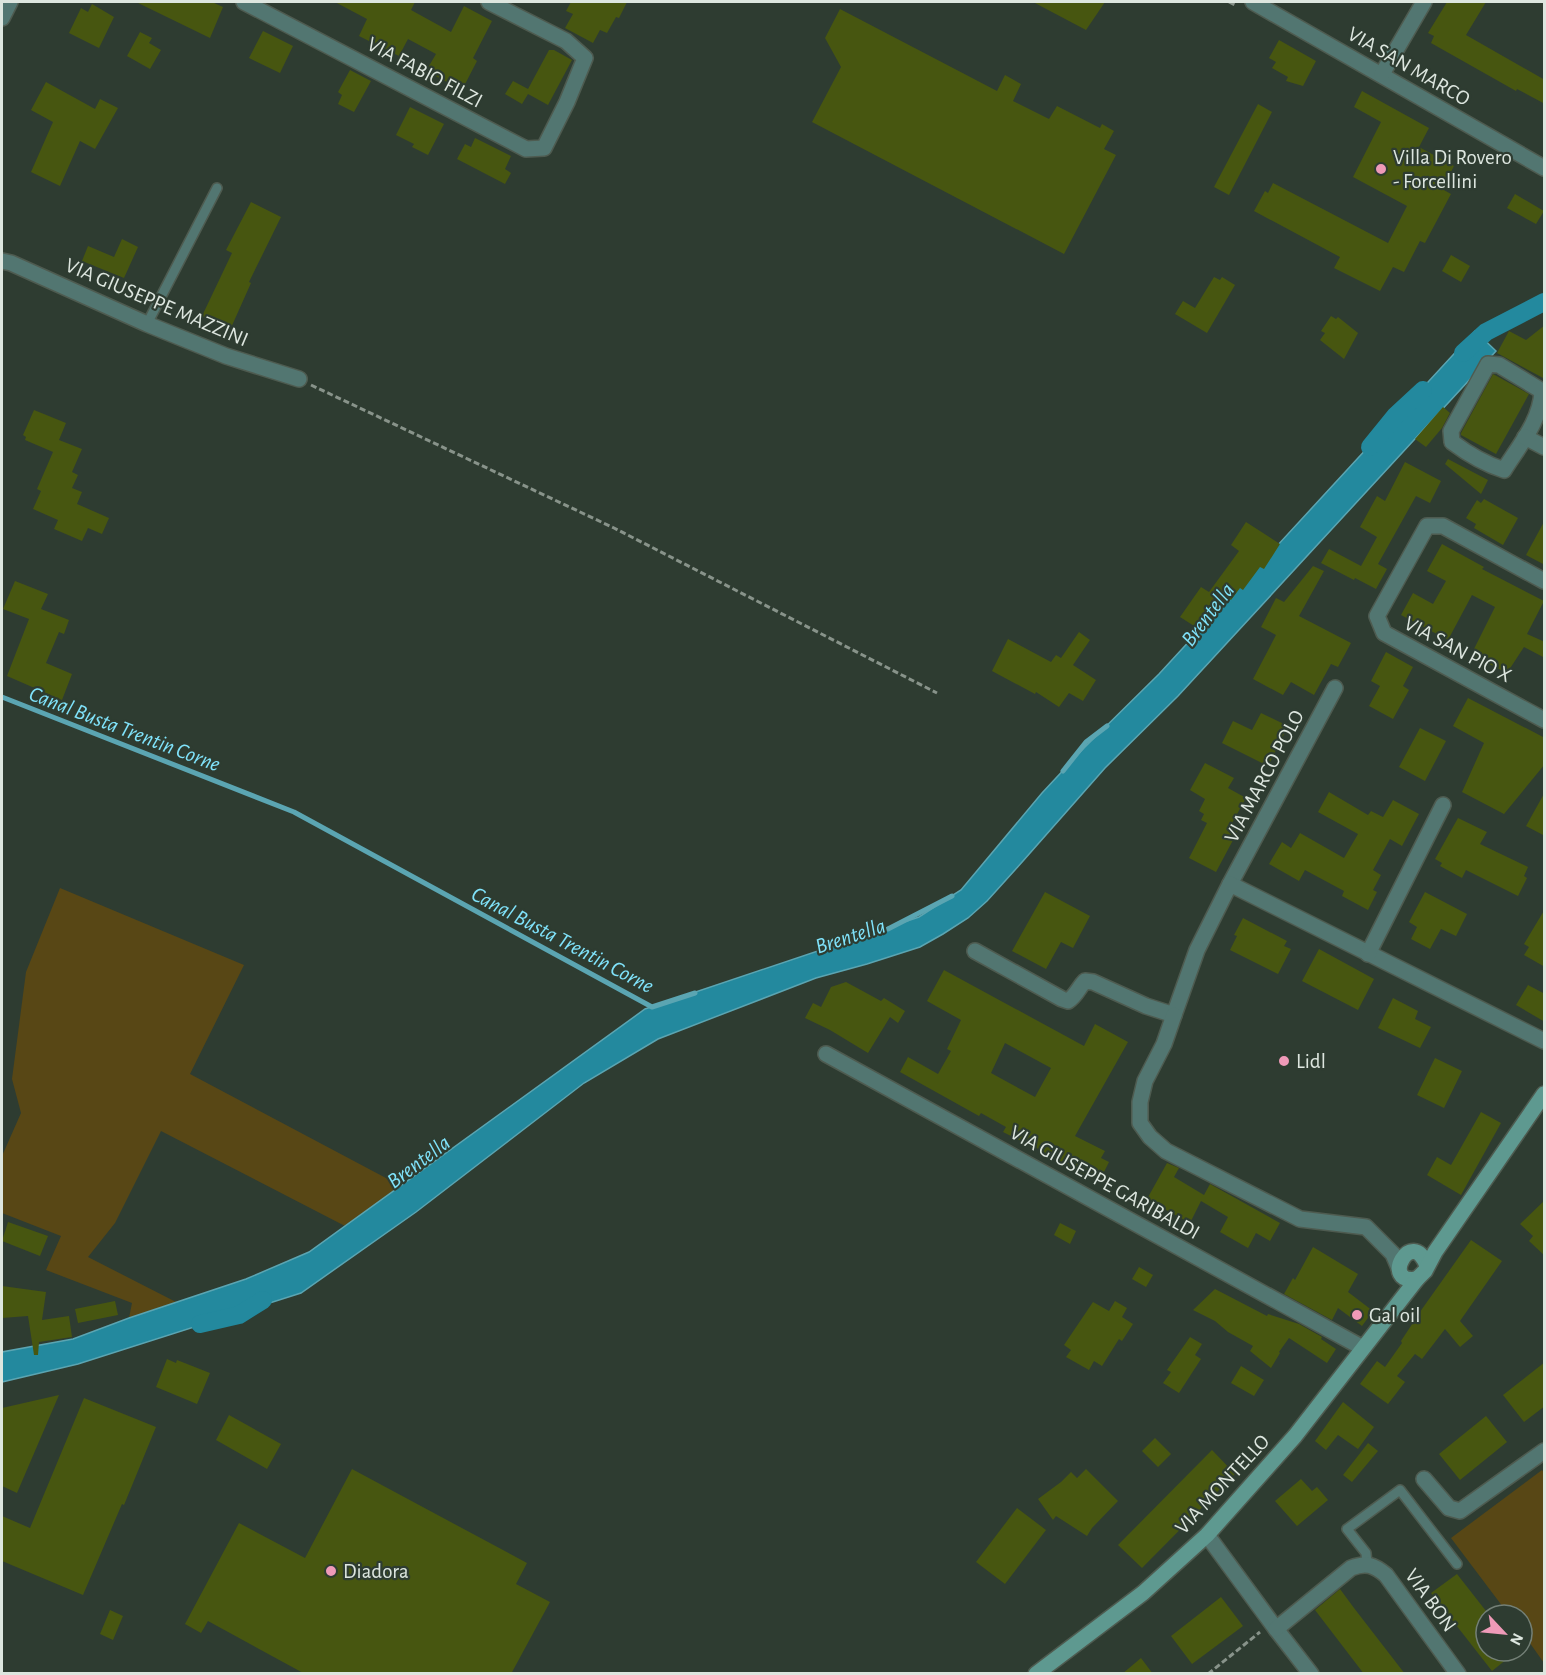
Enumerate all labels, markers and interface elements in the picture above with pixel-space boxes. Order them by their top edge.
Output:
street label: VIA SAN MARCO [1344,23,1473,110]
street label: VIA FABIO FILZI [364,33,486,112]
place label: Villa Di Rovero - Forcellini [1393,147,1512,192]
marker: Villa Di Rovero - Forcellini [1374,162,1388,176]
street label: VIA GIUSEPPE MAZZINI [62,254,251,350]
water label: Brentella [1177,579,1238,650]
street label: VIA SAN PIO X [1401,612,1515,687]
water label: Canal Busta Trentin Corne [26,682,223,776]
street label: VIA MARCO POLO [1221,707,1308,846]
water label: Canal Busta Trentin Corne [468,883,657,997]
water label: Brentella [812,914,888,958]
place label: Lidl [1296,1051,1326,1072]
marker: Lidl [1277,1054,1291,1068]
street label: VIA GIUSEPPE GARIBALDI [1006,1122,1203,1243]
water label: Brentella [383,1131,454,1192]
place label: Gal oil [1369,1305,1420,1326]
marker: Gal oil [1350,1308,1364,1322]
street label: VIA MONTELLO [1171,1431,1274,1538]
place label: Diadora [343,1561,409,1582]
marker: Diadora [324,1564,338,1578]
street label: VIA BON [1401,1565,1460,1636]
north arrow [1474,1603,1534,1663]
text: N [1507,1631,1526,1648]

